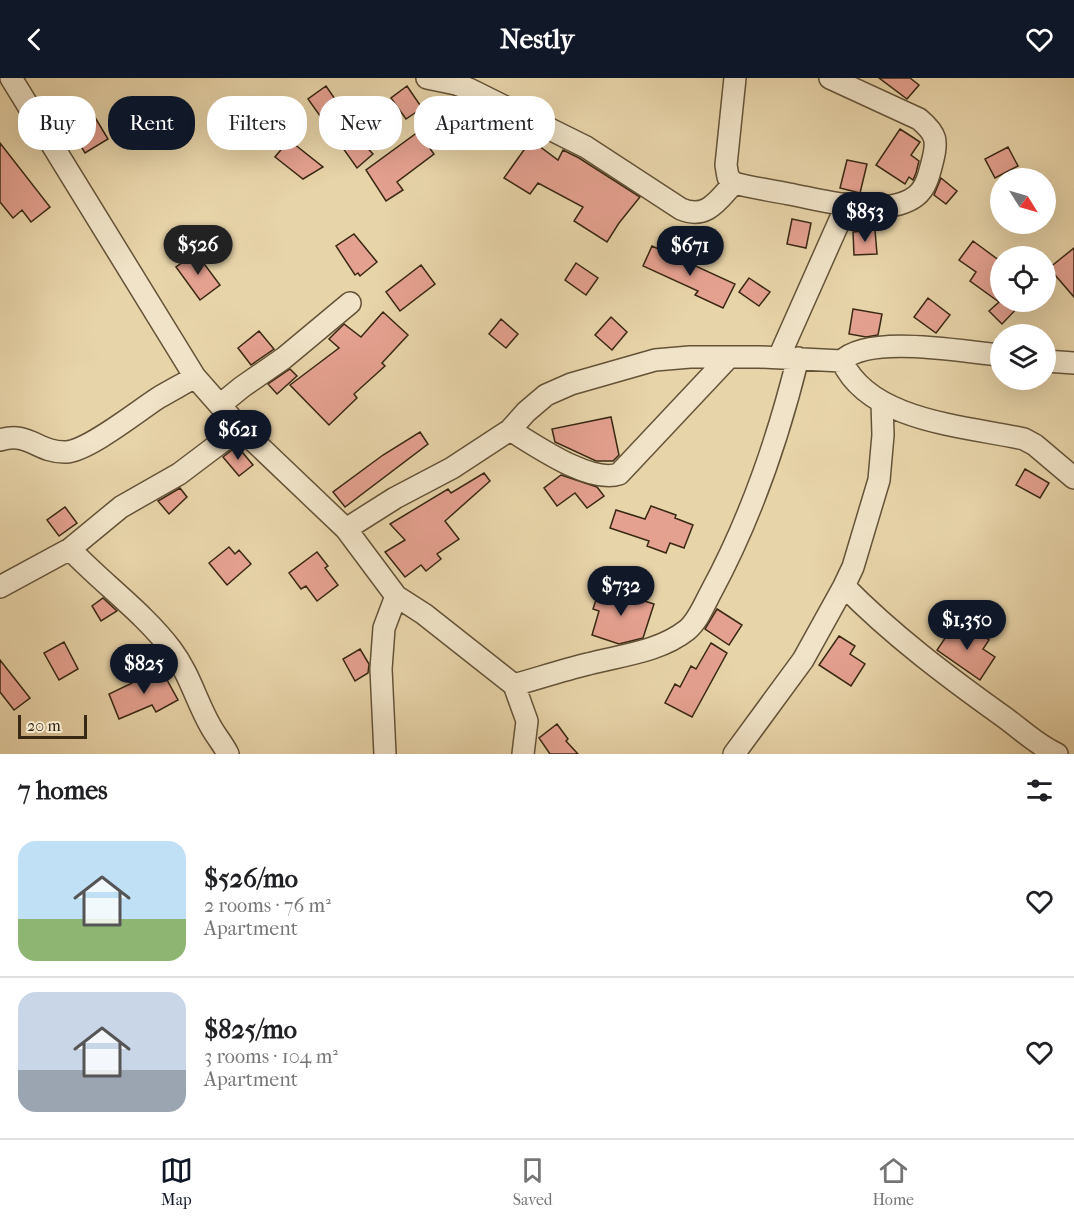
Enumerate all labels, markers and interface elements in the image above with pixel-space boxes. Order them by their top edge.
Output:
icon: back [18,23,51,56]
text: Nestly [500,23,574,55]
icon: heart [1023,23,1056,56]
chip: Buy [18,96,96,150]
chip: Rent [108,96,195,150]
chip: Filters [207,96,307,150]
chip: New [319,96,402,150]
chip: Apartment [414,96,555,150]
north arrow [990,168,1056,234]
map controls [990,168,1056,390]
pin: $853 [829,192,901,243]
text: $853 [846,200,884,223]
pin: $526 [162,225,234,276]
pin: $671 [654,226,726,277]
text: $526 [178,233,218,256]
text: $671 [671,234,709,257]
button: locate [990,246,1056,312]
button: layers [990,324,1056,390]
pin: $621 [202,410,274,461]
text: $621 [218,418,258,441]
pin: $732 [585,566,657,617]
text: $732 [601,574,641,597]
pin: $1,350 [918,600,1016,651]
text: $1,350 [942,608,992,631]
pin: $825 [108,644,180,695]
text: $825 [124,652,164,675]
scale bar [18,712,87,740]
text: 20 m [27,716,61,735]
icon: filters [1023,774,1056,807]
text: 7 homes [18,775,108,806]
text: $526/mo [204,863,298,894]
icon: home [66,865,138,937]
icon: heart [1023,885,1056,918]
text: 2 rooms · 76 m² [204,894,331,917]
text: Apartment [204,917,298,940]
text: $825/mo [204,1014,297,1045]
icon: home [66,1016,138,1088]
icon: heart [1023,1036,1056,1069]
text: 3 rooms · 104 m² [204,1045,338,1068]
text: Apartment [204,1068,298,1091]
tab: Map [160,1154,193,1209]
tab: Saved [513,1154,553,1209]
tab: Home [872,1154,914,1209]

